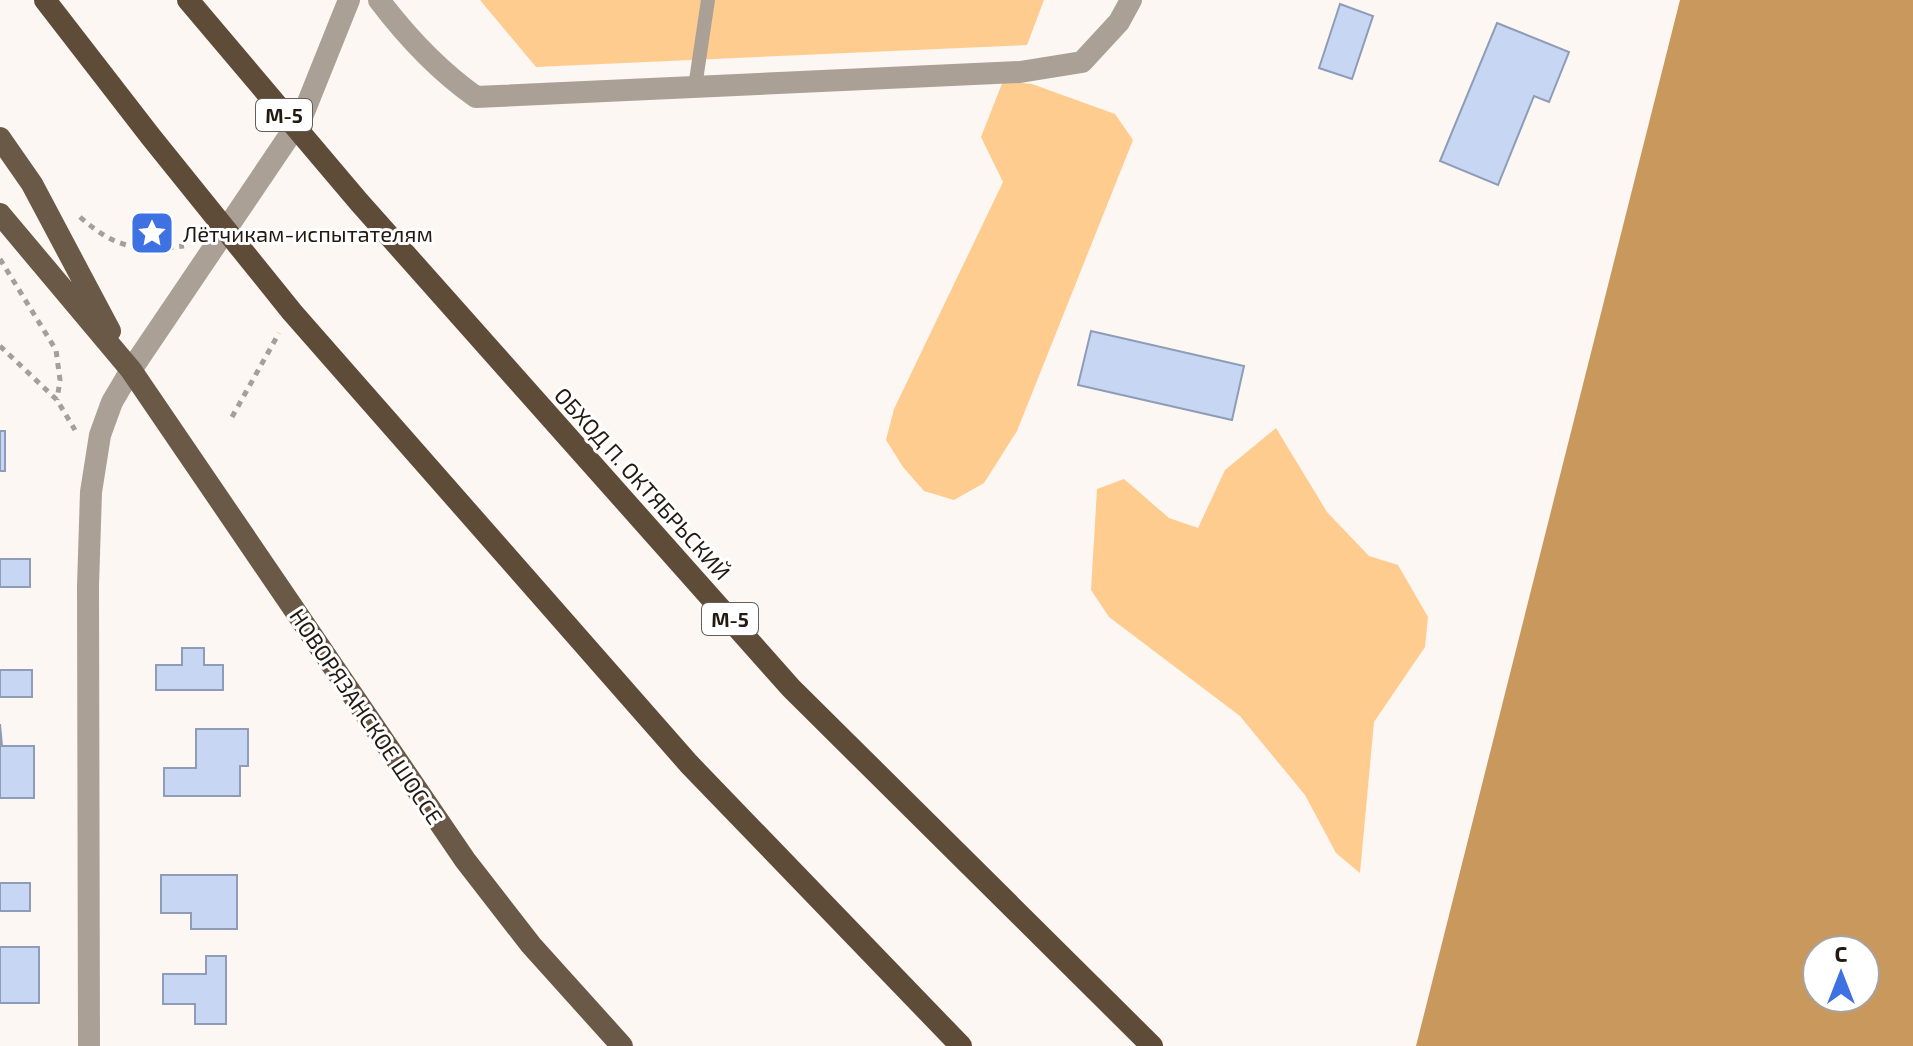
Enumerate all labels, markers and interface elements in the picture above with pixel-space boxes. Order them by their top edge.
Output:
road number: М-5 [256,99,312,131]
place icon: Лётчикам-испытателям [128,209,176,257]
place label: Лётчикам-испытателям [183,220,433,246]
street label: ОБХОД П. ОКТЯБРЬСКИЙ [550,382,736,584]
street label: НОВОРЯЗАНСКОЕ ШОССЕ [285,603,449,829]
road number: М-5 [702,603,758,635]
north arrow [1801,934,1881,1014]
text: С [1835,940,1848,966]

